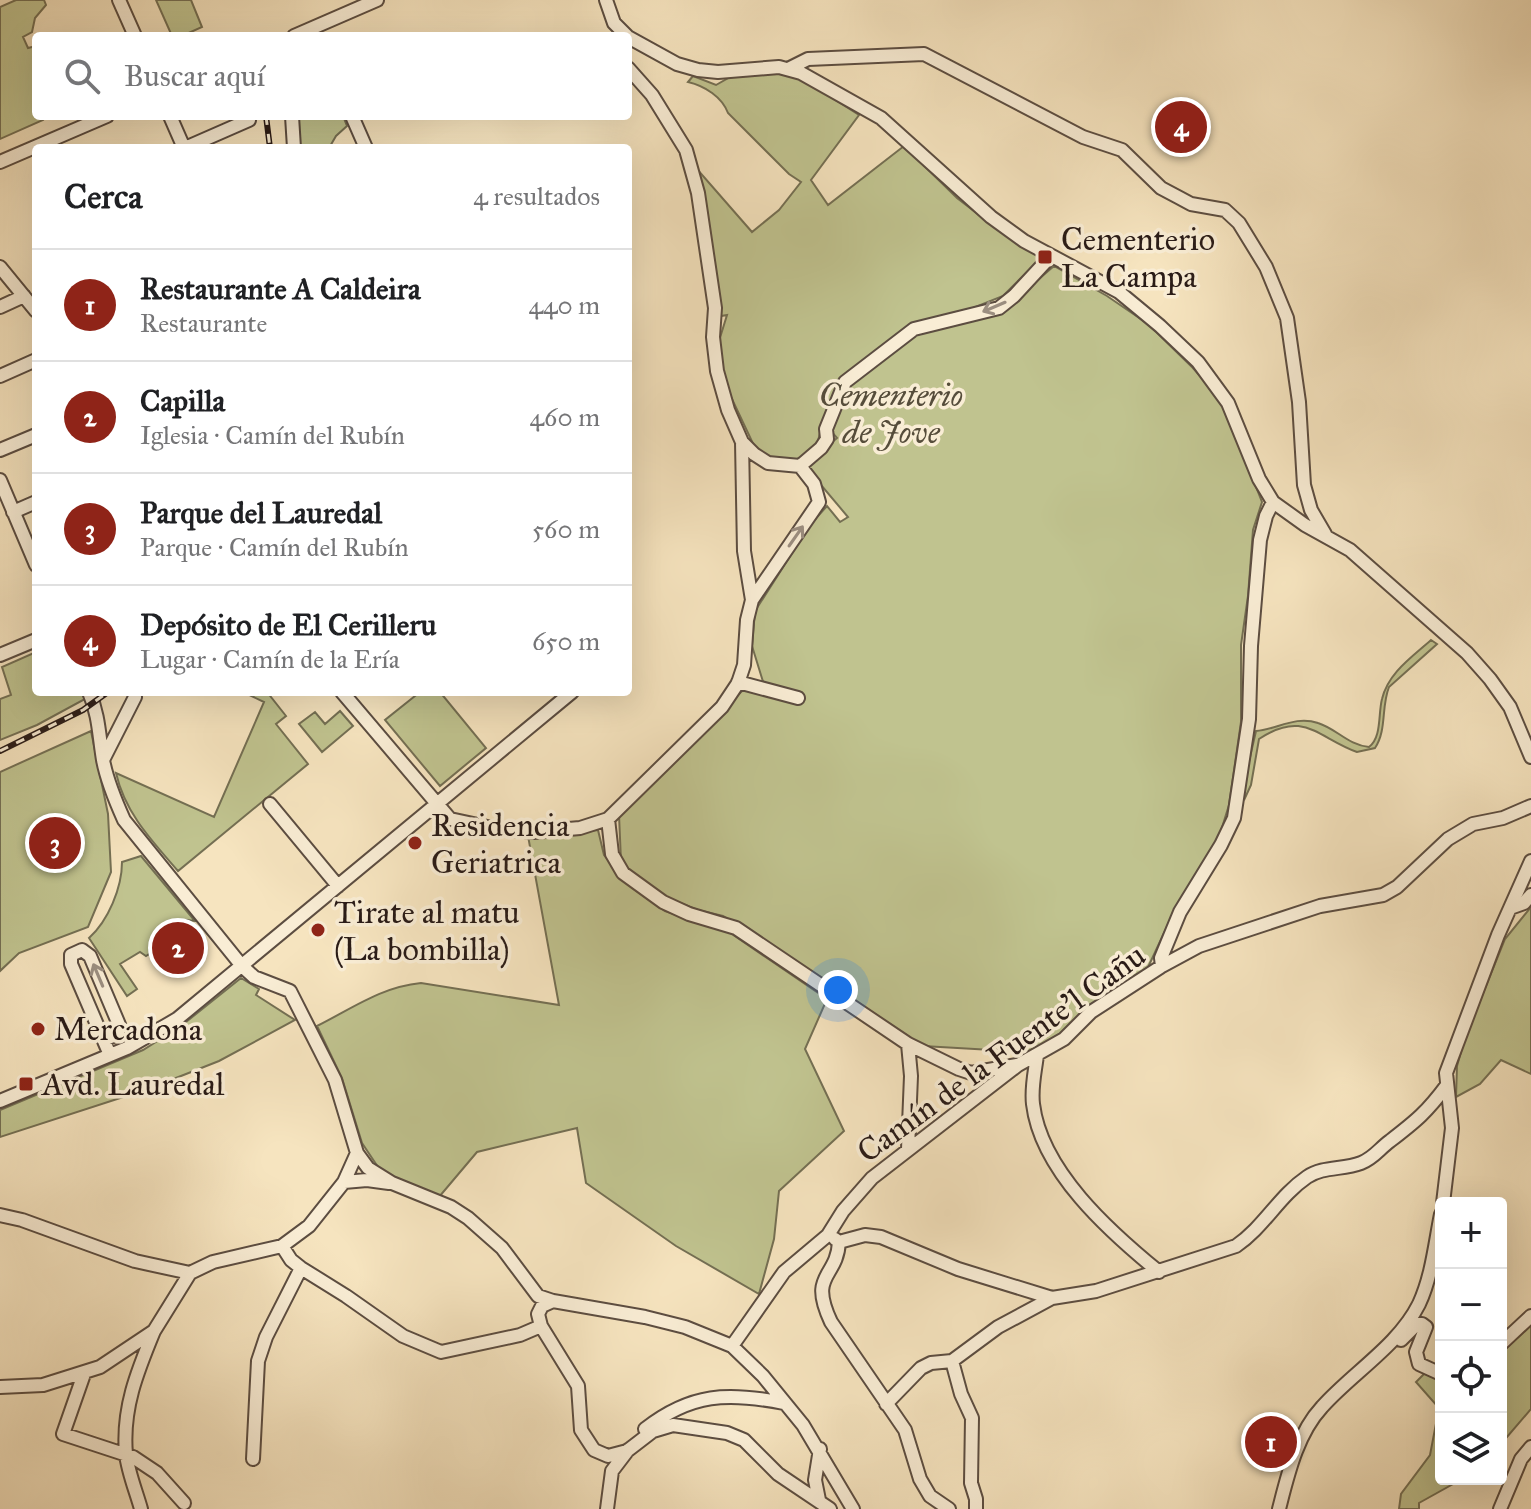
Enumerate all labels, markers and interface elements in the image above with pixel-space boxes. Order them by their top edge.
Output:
search box [32,32,632,120]
icon: search [60,54,104,98]
text: Buscar aquí [124,58,265,94]
pin: 4 [1155,97,1207,157]
text: Cerca [64,176,143,217]
text: 4 resultados [473,180,600,212]
place label: Cementerio La Campa [1061,220,1215,296]
marker: Cementerio La Campa [1036,248,1054,266]
text: Restaurante A Caldeira [140,271,421,307]
text: 1 [85,289,95,321]
text: 440 m [528,289,600,321]
one-way arrow [982,301,1007,316]
text: Restaurante [140,307,267,339]
park label: Cementerio de Jove [819,376,963,452]
text: Capilla [140,383,225,419]
text: 2 [84,401,96,433]
text: 460 m [530,401,600,433]
text: Iglesia · Camín del Rubín [140,419,405,451]
text: Parque del Lauredal [140,495,382,531]
text: 3 [85,513,95,545]
text: 560 m [532,513,600,545]
one-way arrow [788,525,804,547]
text: Parque · Camín del Rubín [140,531,409,563]
text: Depósito de El Cerilleru [140,607,437,643]
text: 4 [83,625,97,657]
text: 650 m [532,625,600,657]
text: Lugar · Camín de la Ería [140,643,400,675]
place label: Residencia Geriatrica [431,806,570,882]
pin: 3 [29,813,81,873]
marker: Residencia Geriatrica [406,834,424,852]
place label: Tirate al matu (La bombilla) [334,893,520,969]
pin: 2 [152,918,204,978]
marker: Tirate al matu (La bombilla) [309,921,327,939]
street label: Camín de la Fuente'l Cañu [850,936,1153,1171]
one-way arrow [89,963,104,988]
your location [818,970,858,1010]
place label: Mercadona [54,1010,203,1049]
marker: Mercadona [29,1020,47,1038]
place label: Avd. Lauredal [40,1065,225,1104]
marker: Avd. Lauredal [17,1075,35,1093]
map controls [1435,1197,1507,1485]
button: + [1435,1197,1507,1269]
button: − [1435,1269,1507,1341]
button: locate [1435,1341,1507,1413]
pin: 1 [1245,1412,1297,1472]
button: layers [1435,1413,1507,1485]

